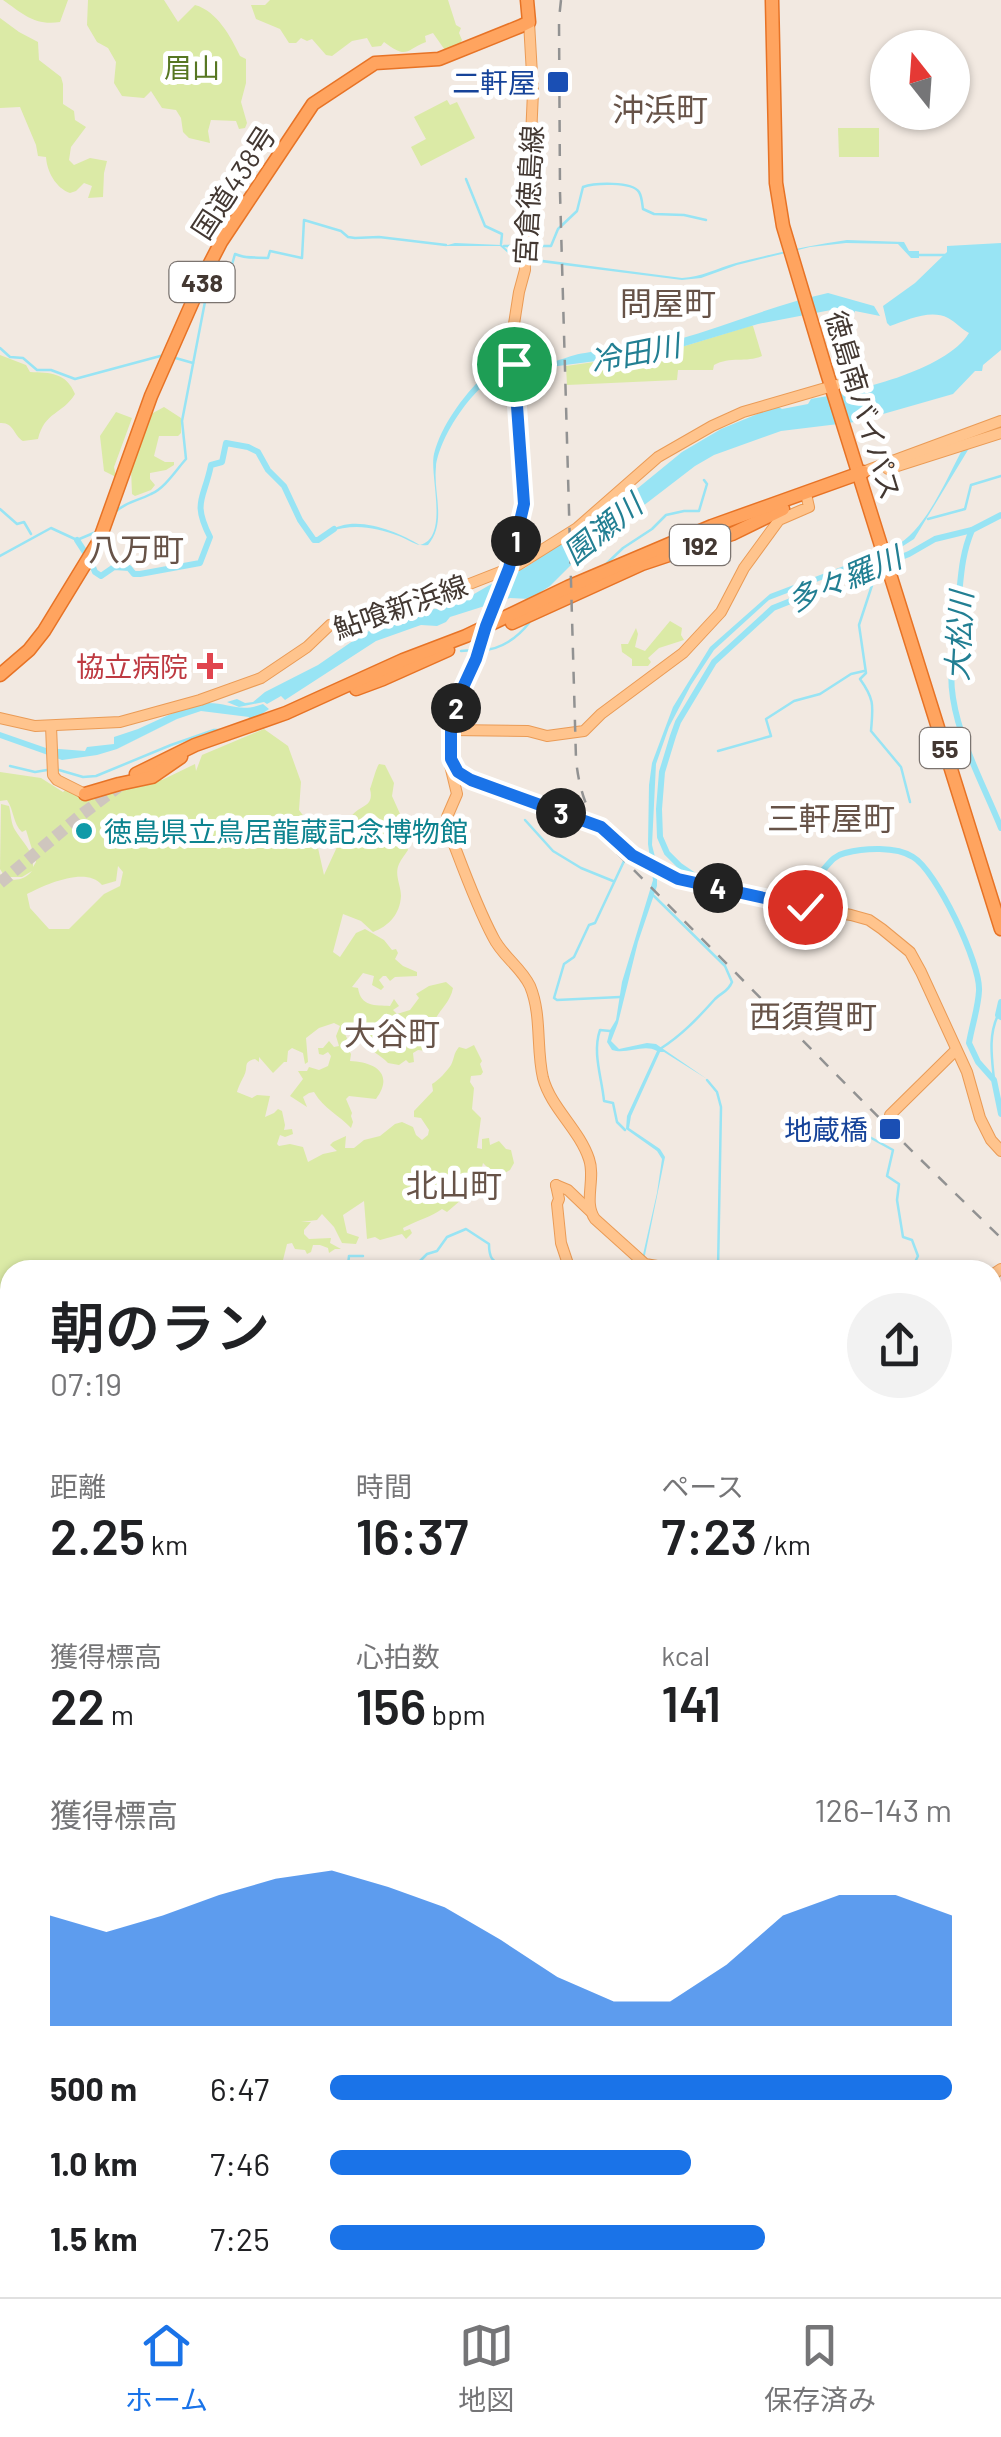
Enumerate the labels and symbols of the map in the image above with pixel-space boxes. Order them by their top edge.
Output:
north arrow [870,30,970,130]
park label: 眉山 [164,50,220,84]
place label: 二軒屋 [452,65,536,99]
marker: 二軒屋 [545,69,571,95]
district label: 沖浜町 [612,89,708,127]
street label: 国道438号 [184,119,282,245]
street label: 宮倉徳島線 [507,124,549,266]
road number: 438 [170,262,234,302]
district label: 問屋町 [620,283,716,321]
street label: 徳島南バイパス [819,307,909,503]
pin [472,322,557,407]
water label: 冷田川 [587,325,686,378]
water label: 園瀬川 [556,484,651,570]
pin: 1 [491,516,541,566]
road number: 192 [670,525,730,565]
district label: 八万町 [88,529,184,567]
water label: 多々羅川 [782,537,909,618]
street label: 鮎喰新浜線 [328,567,472,645]
water label: 大松川 [938,587,978,682]
place label: 協立病院 [76,649,188,683]
marker: 協立病院 [197,653,223,679]
pin: 2 [431,683,481,733]
road number: 55 [920,728,970,768]
pin: 3 [536,788,586,838]
district label: 三軒屋町 [767,798,895,836]
place label: 徳島県立鳥居龍蔵記念博物館 [104,814,468,848]
marker: 徳島県立鳥居龍蔵記念博物館 [73,820,95,842]
pin: 4 [693,863,743,913]
pin [763,865,848,950]
district label: 西須賀町 [749,996,877,1034]
district label: 大谷町 [344,1013,440,1051]
place label: 地蔵橋 [784,1112,868,1146]
marker: 地蔵橋 [877,1116,903,1142]
district label: 北山町 [406,1165,502,1203]

